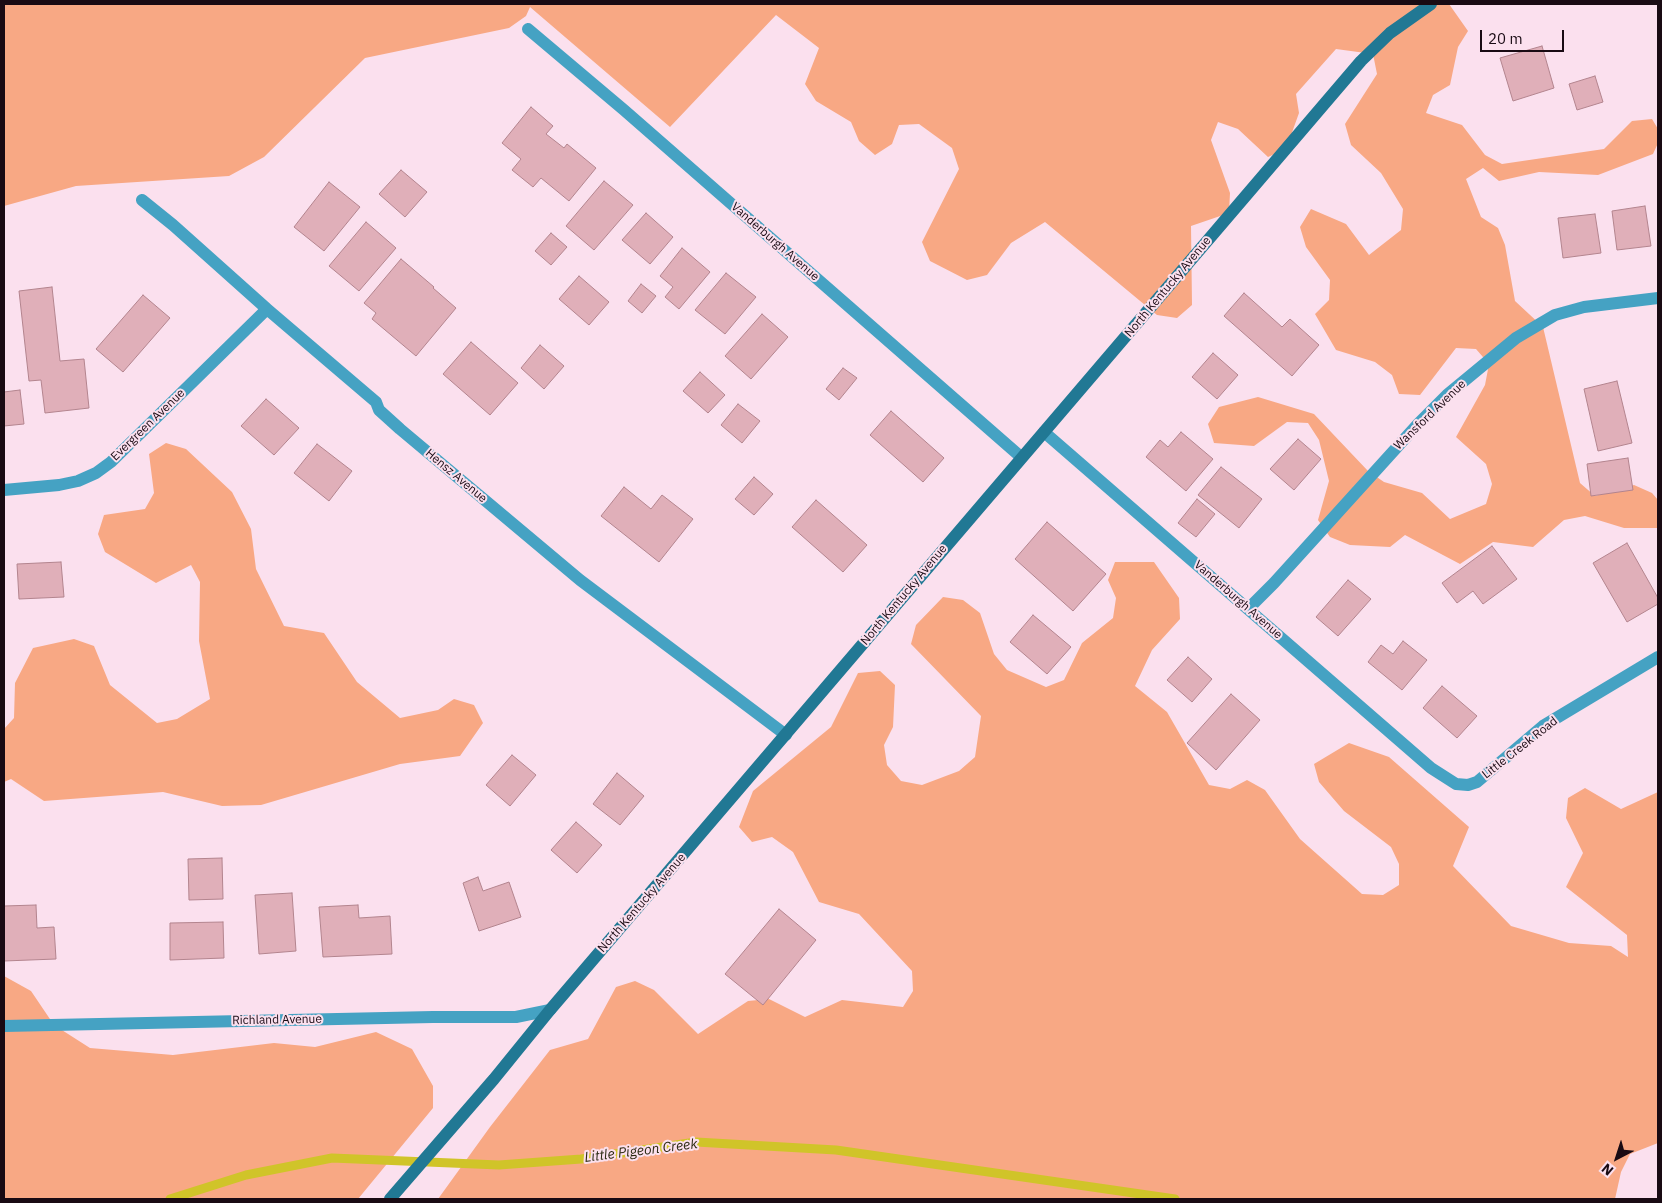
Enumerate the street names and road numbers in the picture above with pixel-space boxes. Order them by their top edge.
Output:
street label: Vanderburgh Avenue [728,200,822,284]
street label: North Kentucky Avenue [1122,234,1214,340]
street label: Wansford Avenue [1391,377,1469,453]
street label: Evergreen Avenue [108,386,188,464]
street label: Hensz Avenue [422,446,490,506]
street label: North Kentucky Avenue [858,542,950,648]
street label: Vanderburgh Avenue [1191,558,1285,642]
street label: Little Creek Road [1479,714,1561,782]
street label: North Kentucky Avenue [595,851,689,955]
street label: Richland Avenue [232,1012,322,1028]

